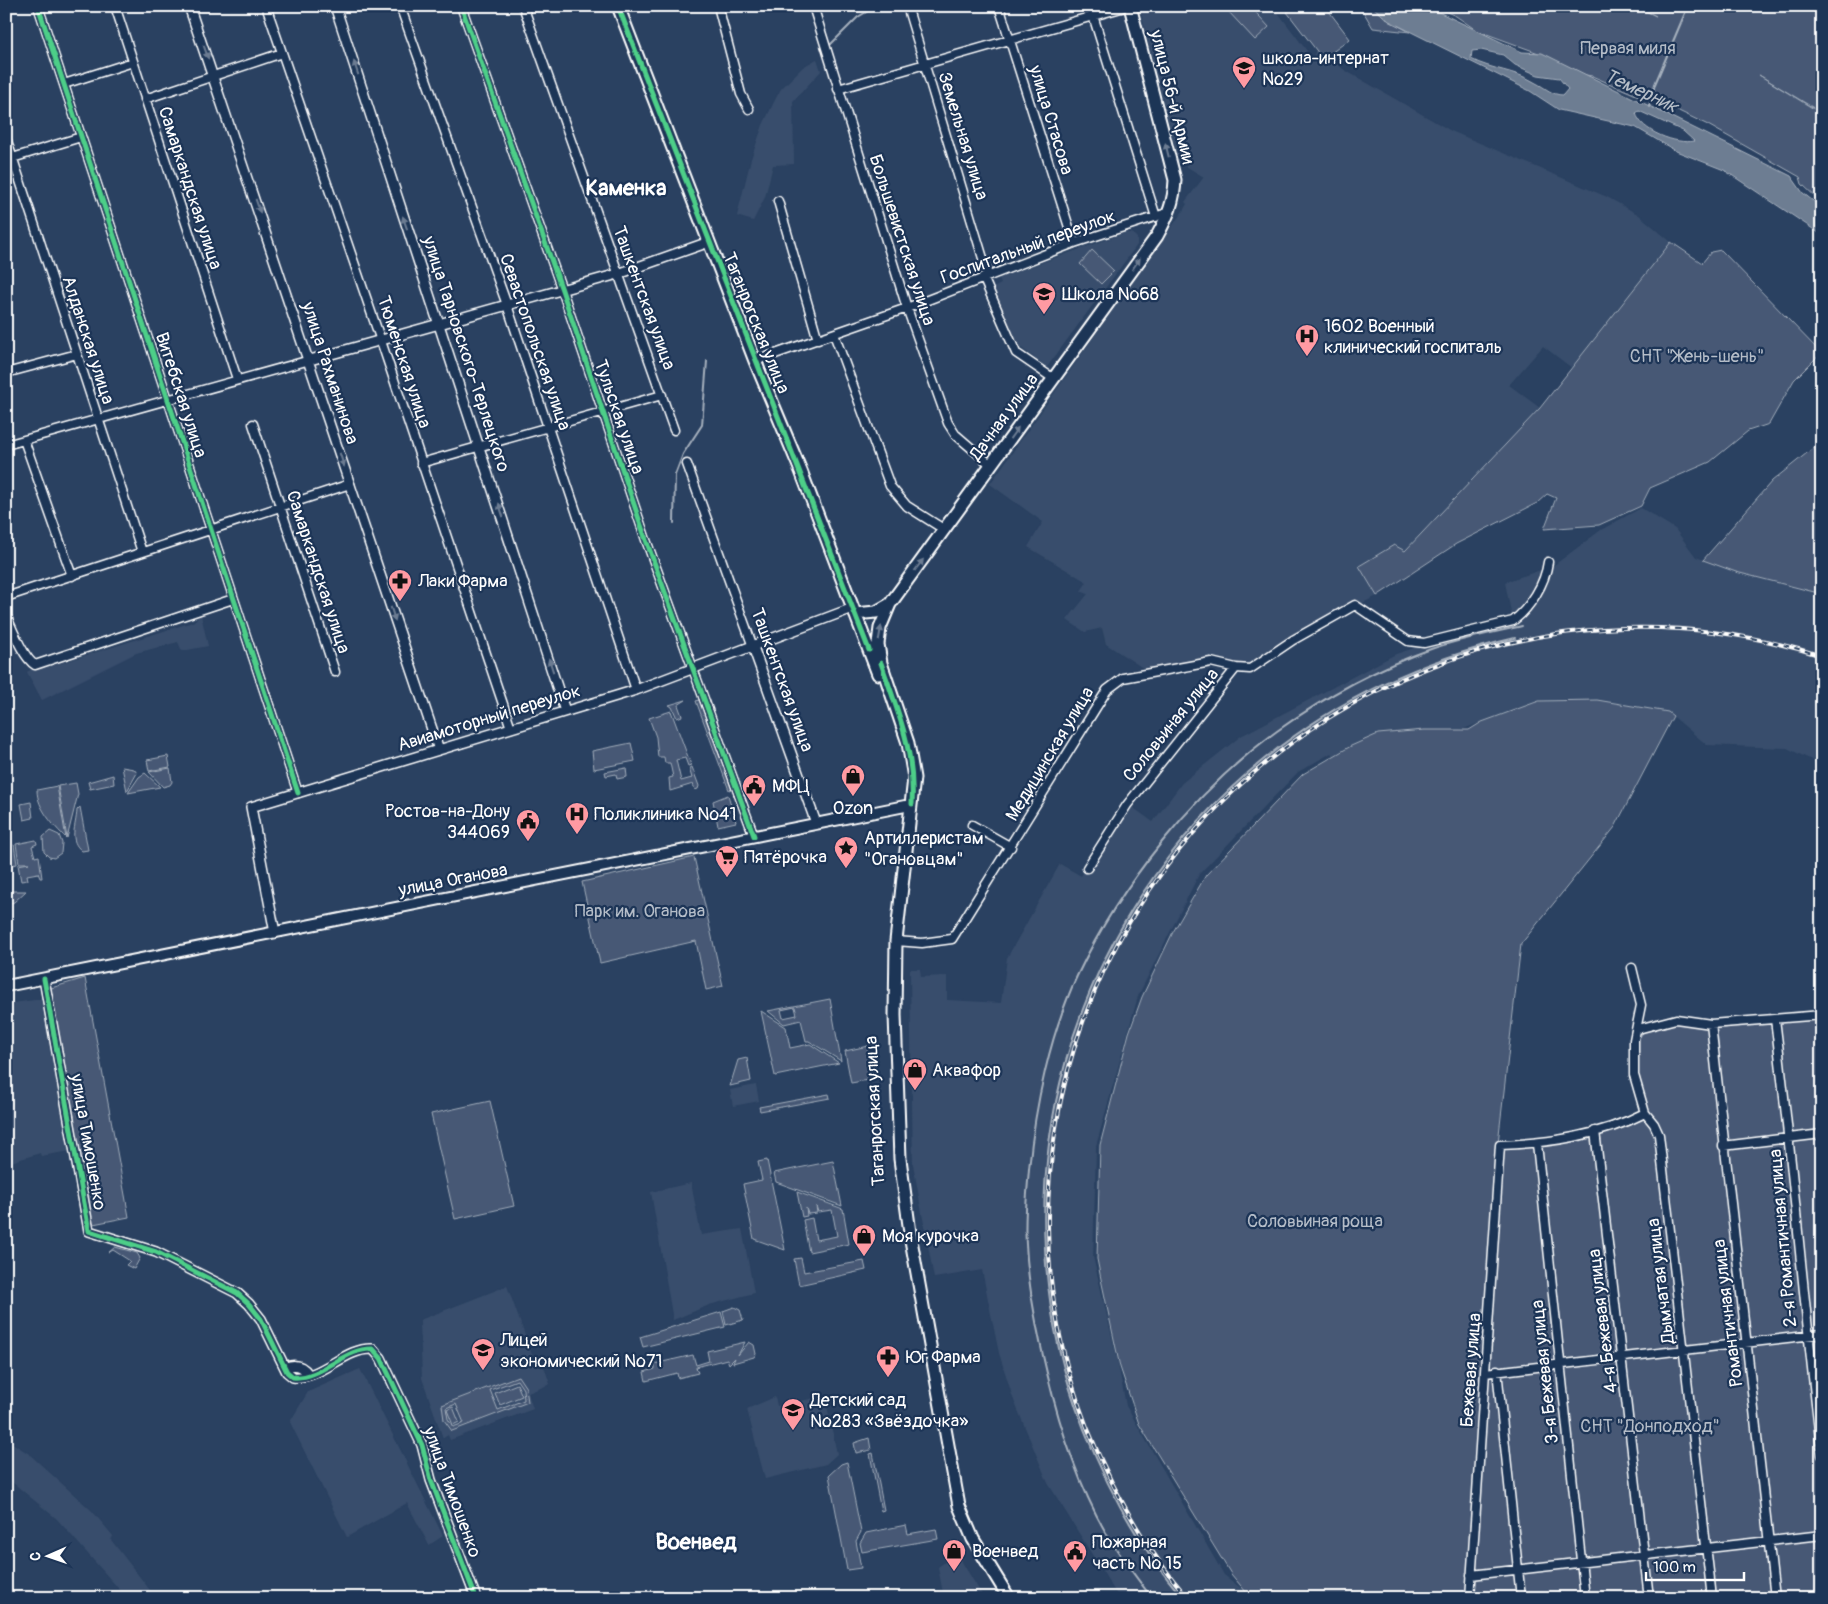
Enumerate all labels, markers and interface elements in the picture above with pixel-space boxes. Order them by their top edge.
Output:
street label: улица 56-й Армии [1144,27,1200,166]
park label: Первая миля [1580,37,1676,60]
one-way arrow [202,45,210,60]
place label: школа-интернат №29 [1262,47,1389,91]
school or university icon: школа-интернат №29 [1231,55,1257,89]
one-way arrow [351,61,359,76]
street label: улица Стасова [1023,62,1079,178]
water label: Темерник [1600,64,1684,119]
street label: Земельная улица [933,69,993,203]
street label: Самаркандская улица [153,104,227,272]
one-way arrow [1163,142,1171,157]
street label: Большевистская улица [863,152,941,328]
district label: Каменка [586,174,666,202]
one-way arrow [254,199,262,214]
street label: Госпитальный переулок [937,205,1119,289]
one-way arrow [401,216,408,231]
street label: Ташкентская улица [607,223,681,373]
street label: улица Тарновского-Терлецкого [417,232,515,475]
street label: Таганрогская улица [717,249,795,397]
street label: Севастопольская улица [494,251,576,433]
one-way arrow [1131,257,1141,271]
street label: Алданская улица [56,273,120,407]
school or university icon: Школа №68 [1031,281,1057,315]
place label: Школа №68 [1062,283,1159,306]
street label: Тюменская улица [372,293,436,431]
street label: улица Рахманинова [296,298,364,447]
place label: 1602 Военный клинический госпиталь [1324,315,1502,359]
hospital icon: 1602 Военный клинический госпиталь [1294,323,1320,357]
street label: Витебская улица [150,329,212,461]
park label: СНТ "Жень-шень" [1630,345,1764,368]
street label: Тульская улица [589,357,649,477]
street label: Дачная улица [964,369,1044,466]
one-way arrow [1009,426,1019,440]
one-way arrow [338,453,346,468]
street label: Самаркандская улица [281,488,355,656]
one-way arrow [496,503,504,518]
one-way arrow [914,558,924,572]
pharmacy icon: Лаки Фарма [387,568,413,602]
place label: Лаки Фарма [417,570,508,593]
street label: Ташкентская улица [745,605,819,755]
one-way arrow [389,607,397,622]
one-way arrow [876,624,884,640]
one-way arrow [546,657,554,672]
street label: Соловьиная улица [1118,664,1224,786]
street label: Авиамоторный переулок [395,679,583,757]
street label: Медицинская улица [1001,683,1099,825]
shop icon: Ozon [840,763,866,797]
public building icon: МФЦ [741,773,767,807]
place label: МФЦ [772,775,810,798]
place label: Ozon [833,797,873,820]
place label: Ростов-на-Дону 344069 [385,800,510,844]
hospital icon: Поликлиника №41 [564,801,590,835]
place label: Поликлиника №41 [594,803,737,826]
public building icon: Ростов-на-Дону 344069 [515,808,541,842]
place label: Артиллеристам "Огановцам" [864,827,984,871]
place icon: Артиллеристам "Огановцам" [833,835,859,869]
supermarket icon: Пятёрочка [714,844,740,878]
place label: Пятёрочка [744,846,827,869]
street label: улица Оганова [396,858,509,902]
park label: Парк им. Оганова [575,900,705,923]
street label: Таганрогская улица [860,1035,890,1187]
shop icon: Аквафор [902,1057,928,1091]
place label: Аквафор [932,1059,1001,1082]
street label: улица Тимошенко [65,1071,111,1212]
street label: 2-я Романтичная улица [1764,1148,1802,1328]
park label: Соловьиная роща [1247,1210,1383,1233]
street label: Дымчатая улица [1642,1217,1680,1346]
shop icon: Моя курочка [851,1223,877,1257]
place label: Моя курочка [882,1225,979,1248]
street label: Романтичная улица [1708,1238,1748,1388]
street label: 4-я Бежевая улица [1583,1248,1623,1394]
street label: 3-я Бежевая улица [1526,1299,1564,1445]
street label: Бежевая улица [1456,1312,1486,1428]
place label: Лицей экономический №71 [499,1329,663,1373]
school or university icon: Лицей экономический №71 [470,1337,496,1371]
pharmacy icon: Юг Фарма [875,1344,901,1378]
place label: Юг Фарма [906,1346,981,1369]
place label: Детский сад №283 «Звёздочка» [809,1389,968,1433]
school or university icon: Детский сад №283 «Звёздочка» [780,1397,806,1431]
park label: СНТ "Донподход" [1580,1415,1720,1438]
street label: улица Тимошенко [417,1422,486,1561]
district label: Военвед [656,1528,737,1556]
place label: Пожарная часть № 15 [1092,1531,1182,1575]
north arrow [22,1532,72,1582]
shop icon: Военвед [941,1538,967,1572]
public building icon: Пожарная часть № 15 [1062,1539,1088,1573]
place label: Военвед [972,1540,1038,1563]
scale bar [1646,1549,1743,1581]
text: С [27,1551,44,1561]
text: 100 m [1653,1558,1696,1577]

